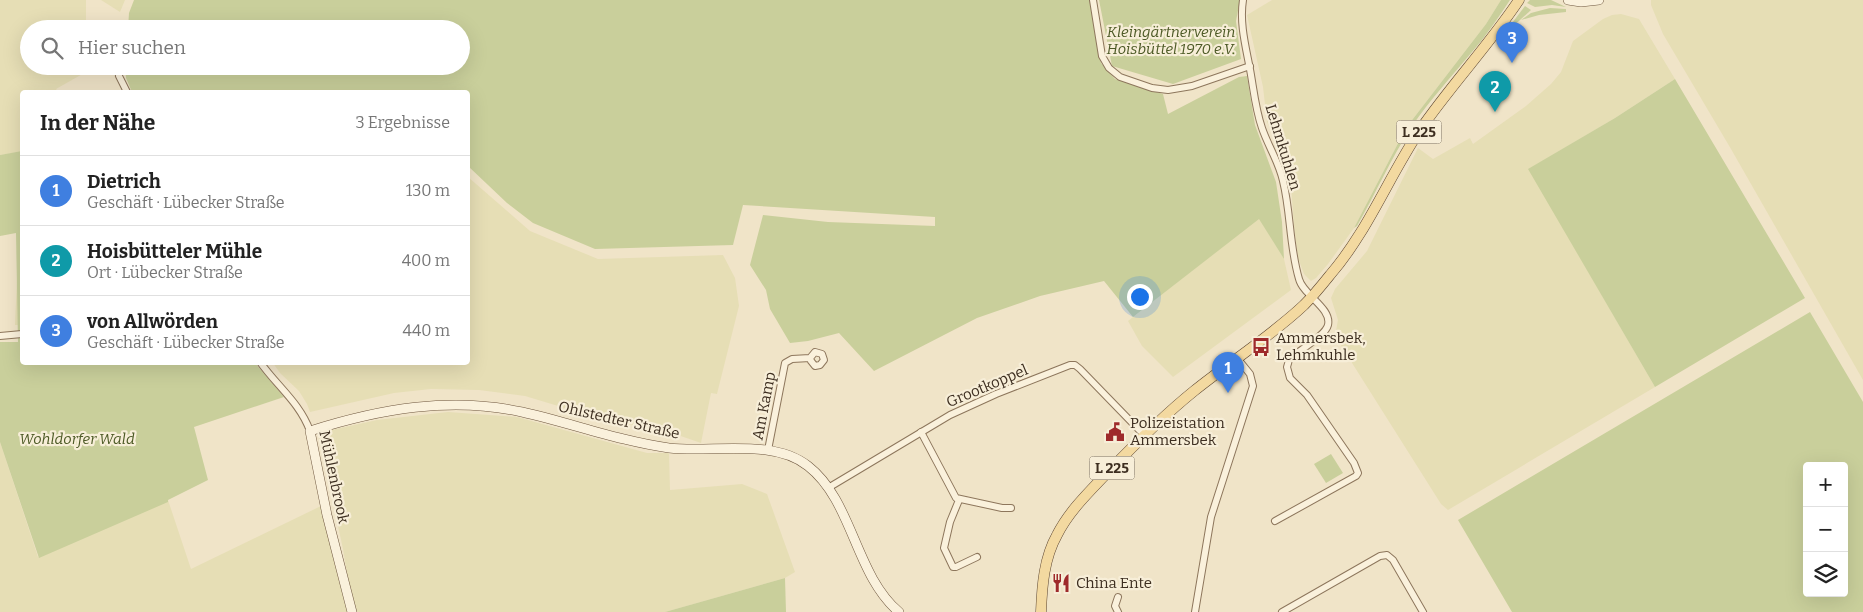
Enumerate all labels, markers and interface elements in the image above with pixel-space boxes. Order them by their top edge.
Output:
search box [20,20,470,75]
pin: 3 [1496,22,1528,63]
park label: Kleingärtnerverein Hoisbüttel 1970 e.V. [1106,23,1236,58]
icon: search [38,34,66,62]
text: Hier suchen [78,36,186,59]
pin: 2 [1479,71,1511,112]
street label: Lehmkuhlen [1261,102,1305,193]
text: In der Nähe [40,110,155,136]
text: 3 Ergebnisse [355,113,450,132]
road number: L 225 [1396,120,1442,144]
text: Dietrich [87,170,161,193]
text: 1 [53,181,59,200]
text: 130 m [406,181,450,200]
text: Geschäft · Lübecker Straße [87,193,285,212]
text: Hoisbütteler Mühle [87,240,262,263]
text: 2 [51,251,61,270]
text: 400 m [402,251,450,270]
text: Ort · Lübecker Straße [87,263,243,282]
your location [1127,284,1153,310]
text: von Allwörden [87,310,218,333]
text: 3 [51,321,61,340]
text: 440 m [403,321,450,340]
place label: Ammersbek, Lehmkuhle [1276,329,1366,364]
text: Geschäft · Lübecker Straße [87,333,285,352]
bus stop icon: Ammersbek, Lehmkuhle [1250,336,1272,358]
pin: 1 [1212,352,1244,393]
street label: Grootkoppel [943,361,1031,411]
street label: Am Kamp [749,370,779,442]
street label: Ohlstedter Straße [557,397,681,443]
place label: Polizeistation Ammersbek [1130,414,1225,449]
public building icon: Polizeistation Ammersbek [1104,421,1126,443]
street label: Mühlenbrook [315,429,353,526]
park label: Wohldorfer Wald [19,430,135,448]
road number: L 225 [1090,456,1134,479]
map controls [1803,462,1848,597]
button: + [1803,462,1848,507]
button: − [1803,507,1848,552]
button: layers [1803,552,1848,597]
restaurant icon: China Ente [1050,572,1072,594]
place label: China Ente [1076,574,1152,592]

